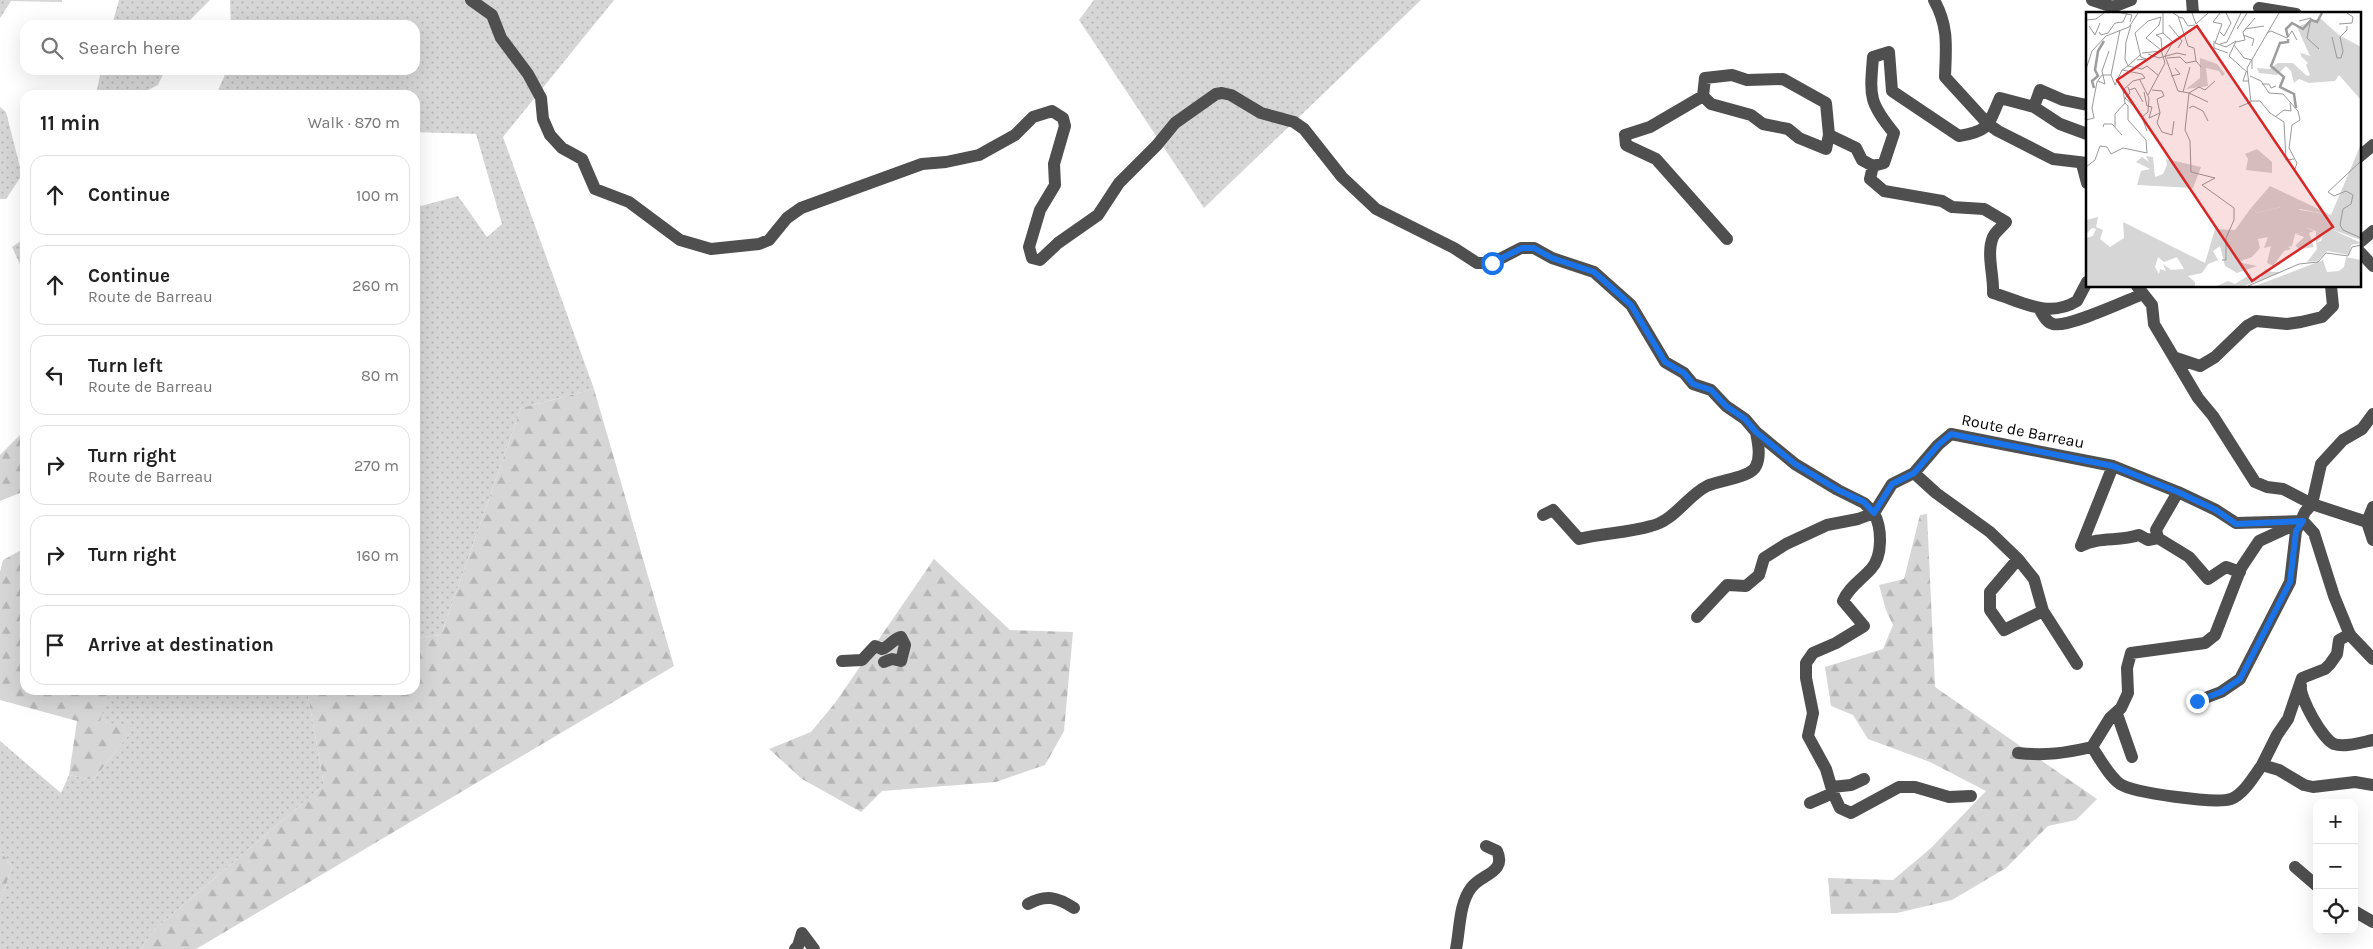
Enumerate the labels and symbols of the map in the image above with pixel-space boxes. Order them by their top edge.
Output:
inset map [2086,12,2360,288]
route start [1481,252,1504,275]
street label: Route de Barreau [1960,410,2086,452]
route end [2186,690,2209,713]

